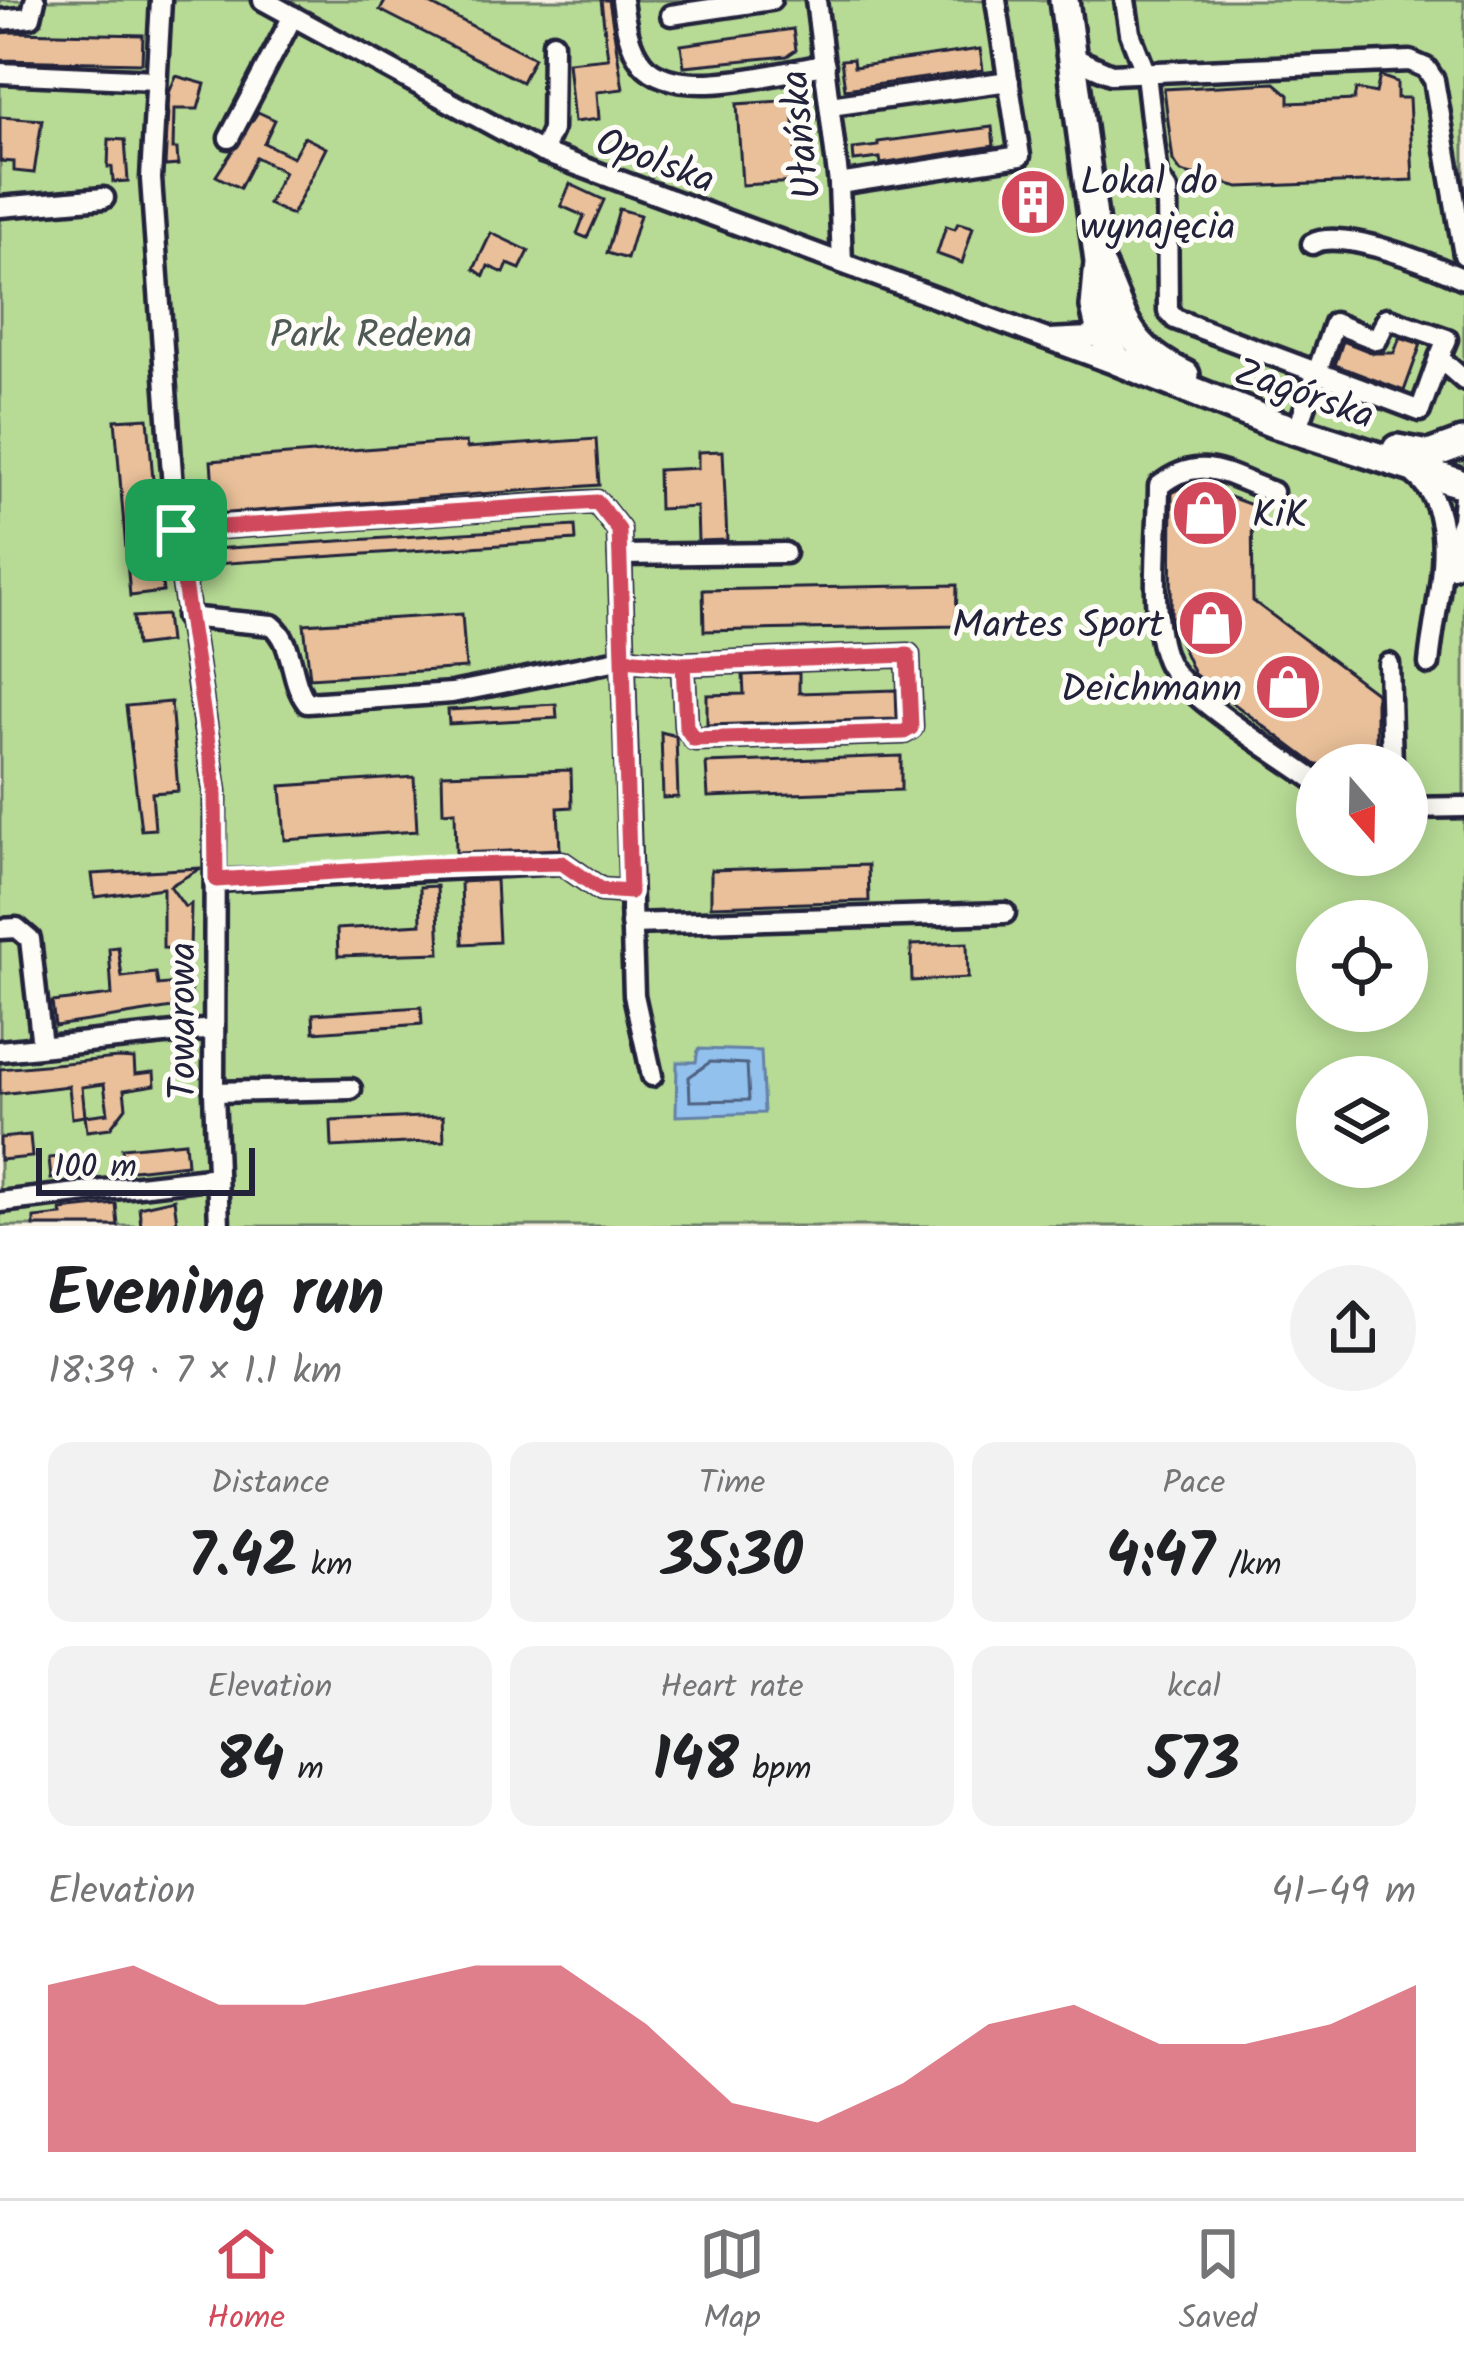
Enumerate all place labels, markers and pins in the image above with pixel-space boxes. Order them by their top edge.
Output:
place label: Lokal do wynajęcia [1080,153,1236,260]
building icon: Lokal do wynajęcia [998,167,1068,237]
shop icon: KiK [1170,478,1240,548]
pin [125,479,227,581]
place label: KiK [1252,486,1307,548]
shop icon: Martes Sport [1176,588,1246,658]
place label: Martes Sport [952,596,1165,658]
shop icon: Deichmann [1253,652,1323,722]
place label: Deichmann [1061,660,1242,722]

